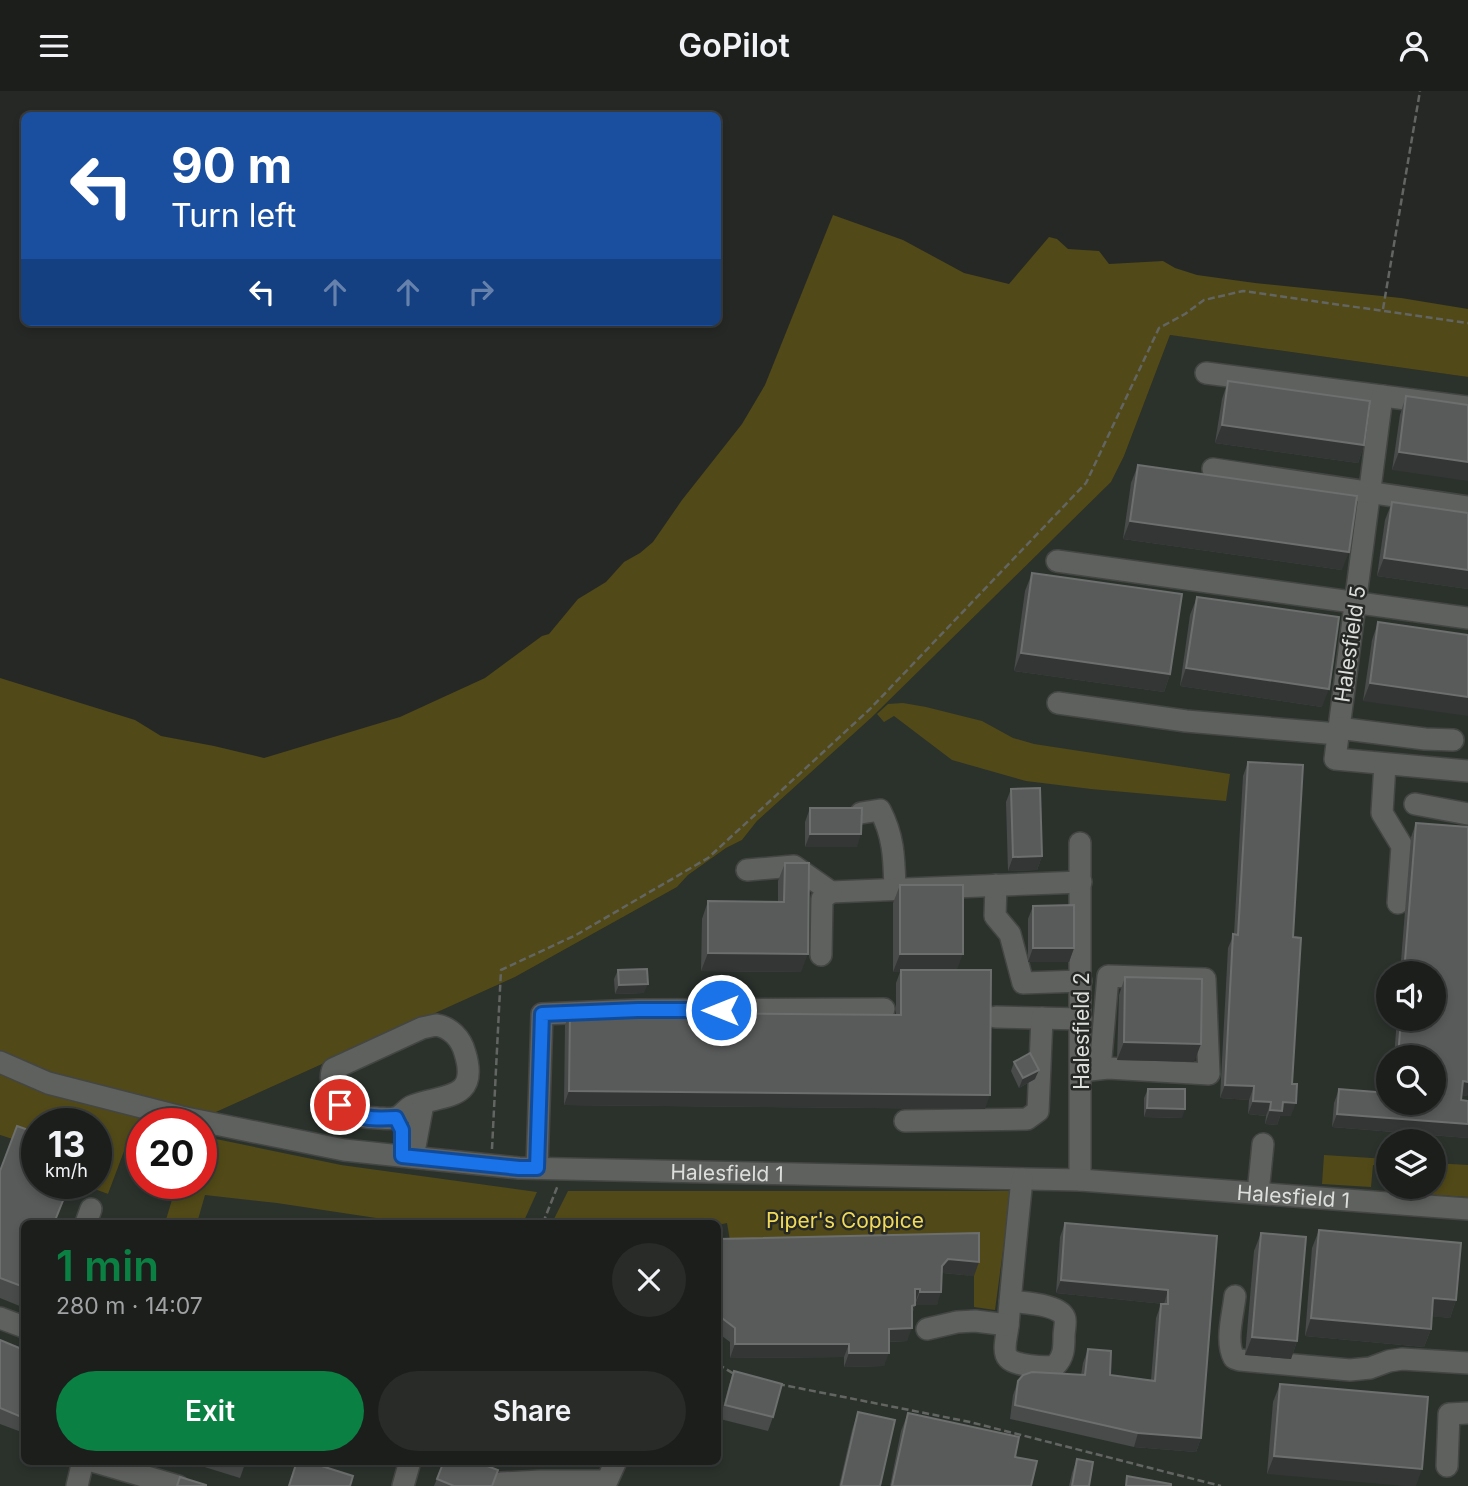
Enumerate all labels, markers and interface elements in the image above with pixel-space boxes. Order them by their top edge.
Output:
text: GoPilot [678,26,790,65]
icon: menu [35,27,73,65]
icon: person [1395,27,1433,65]
text: 90 m [171,136,292,195]
icon: left [56,140,147,231]
text: Turn left [171,196,296,235]
icon: left [243,273,281,311]
icon: ahead [316,273,354,311]
icon: ahead [389,273,427,311]
icon: right [462,273,500,311]
street label: Halesfield 5 [1329,584,1371,704]
map controls [1376,961,1446,1199]
button: sound [1376,961,1446,1031]
street label: Halesfield 2 [1069,972,1094,1090]
position arrow [684,973,758,1047]
button: search [1376,1045,1446,1115]
pin [310,1075,370,1135]
icon: arrive [321,1086,359,1124]
speed limit sign: 20 [126,1108,217,1199]
text: 13 [48,1123,85,1165]
button: layers [1376,1129,1446,1199]
street label: Halesfield 1 [670,1159,784,1186]
text: km/h [45,1160,88,1181]
street label: Halesfield 1 [1236,1179,1351,1213]
park label: Piper's Coppice [766,1208,924,1233]
text: 1 min [56,1240,159,1291]
button: close [612,1243,686,1317]
text: 280 m · 14:07 [56,1292,203,1320]
button: Exit [56,1371,364,1451]
button: Share [378,1371,686,1451]

